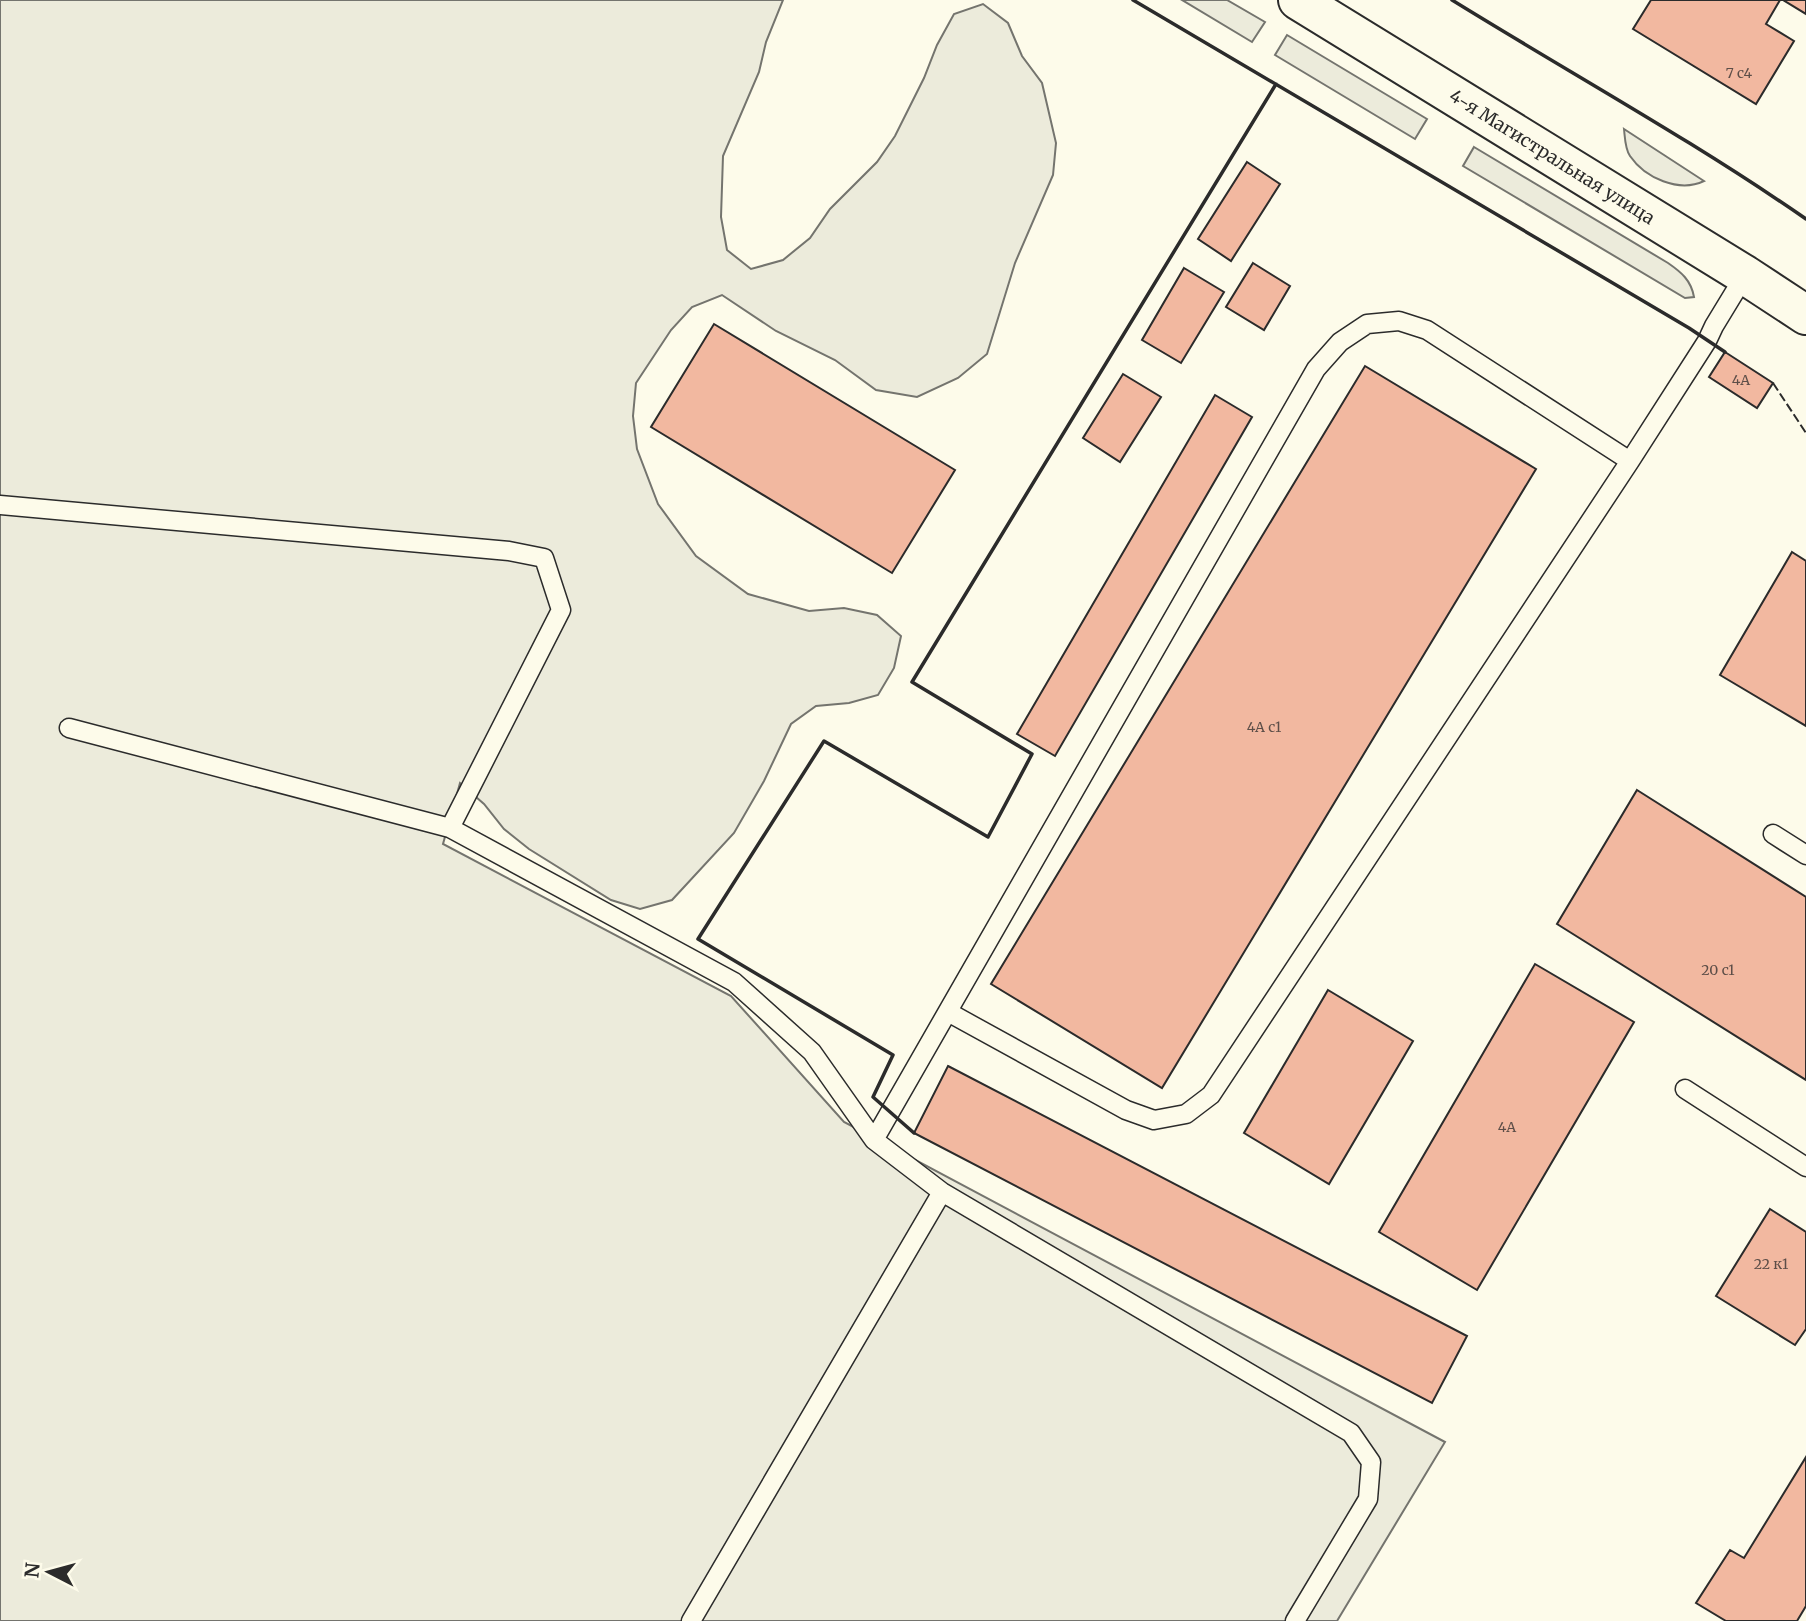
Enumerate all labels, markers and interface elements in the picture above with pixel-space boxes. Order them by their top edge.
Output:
house number: 7 с4 [1726,64,1753,82]
street label: 4-я Магистральная улица [1445,84,1659,230]
house number: 4А [1732,371,1750,389]
house number: 4А с1 [1247,718,1281,736]
house number: 20 с1 [1701,961,1735,979]
house number: 4А [1498,1118,1516,1136]
house number: 22 к1 [1754,1255,1788,1273]
north arrow [14,1537,84,1607]
text: N [19,1562,45,1579]

